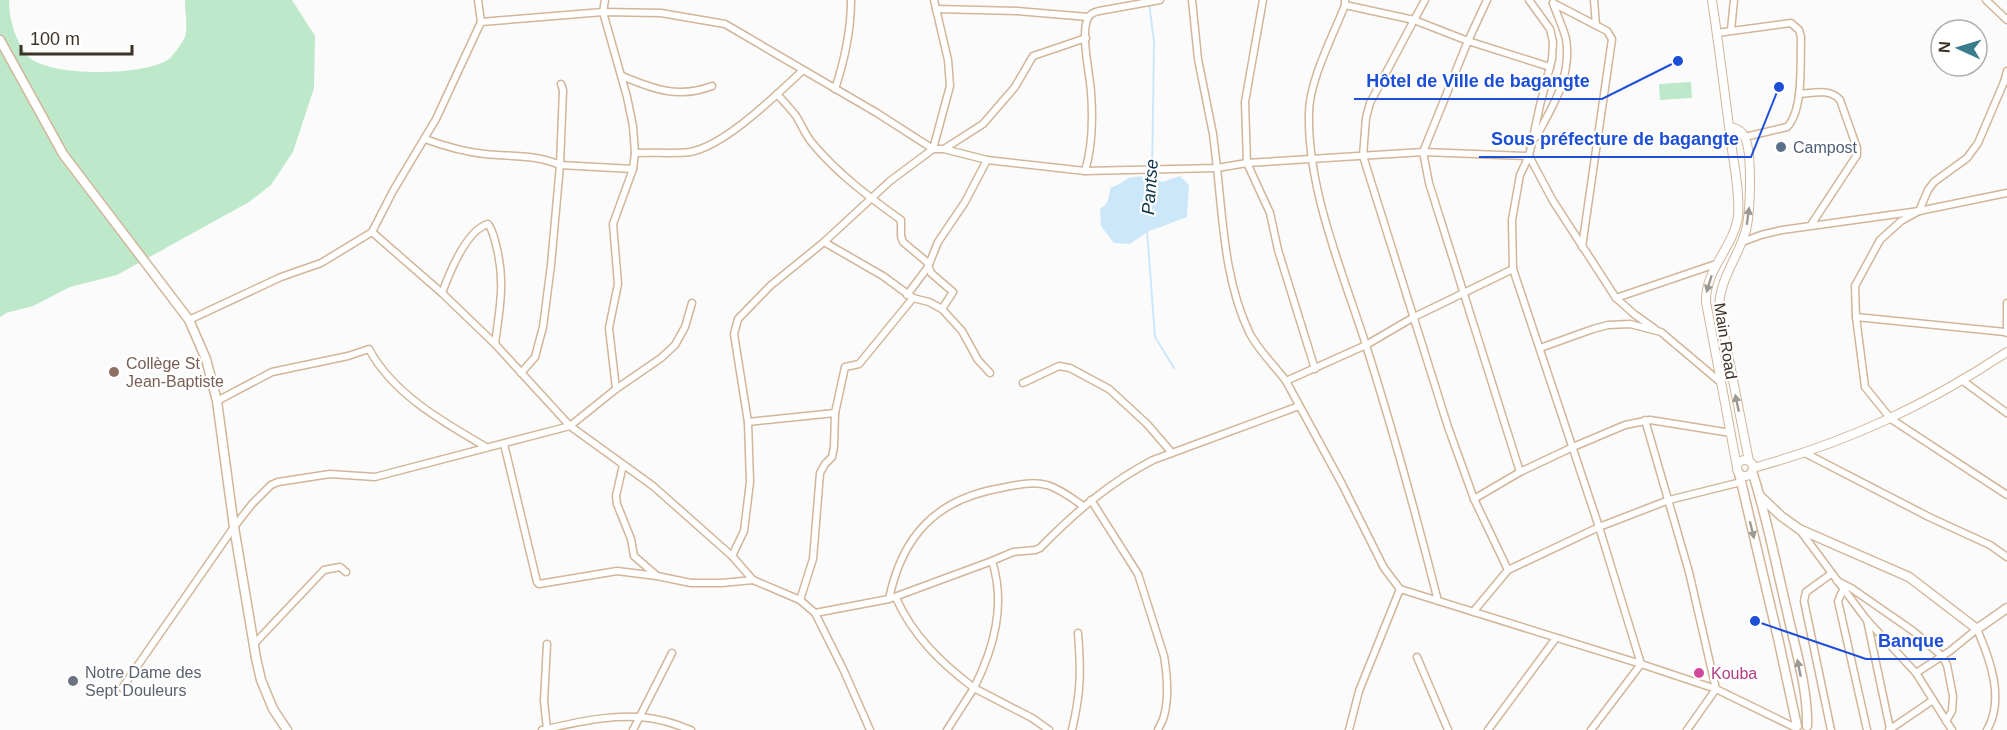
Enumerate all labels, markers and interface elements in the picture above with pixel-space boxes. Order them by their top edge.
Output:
scale bar [21,18,132,56]
north arrow [1929,18,1989,78]
text: 100 m [30,29,80,49]
text: N [1936,41,1953,53]
callout: Hôtel de Ville de bagangte [1354,63,1602,99]
text: Hôtel de Ville de bagangte [1366,71,1590,91]
callout: Sous préfecture de bagangte [1479,121,1751,157]
text: Sous préfecture de bagangte [1491,129,1739,149]
place label: Campost [1793,139,1858,156]
marker: Campost [1774,140,1788,154]
water label: Pantse [1138,158,1162,216]
one-way arrow [1744,206,1753,225]
one-way arrow [1704,275,1713,293]
street label: Main Road [1711,302,1740,381]
place label: Collège St Jean-Baptiste [126,355,224,390]
marker: Collège St Jean-Baptiste [107,365,121,379]
one-way arrow [1732,394,1741,413]
one-way arrow [1748,521,1758,539]
callout: Banque [1866,623,1956,659]
text: Banque [1878,631,1944,651]
one-way arrow [1794,658,1803,677]
place label: Notre Dame des Sept Douleurs [85,664,202,699]
place label: Kouba [1711,665,1757,682]
marker: Kouba [1692,666,1706,680]
marker: Notre Dame des Sept Douleurs [66,674,80,688]

